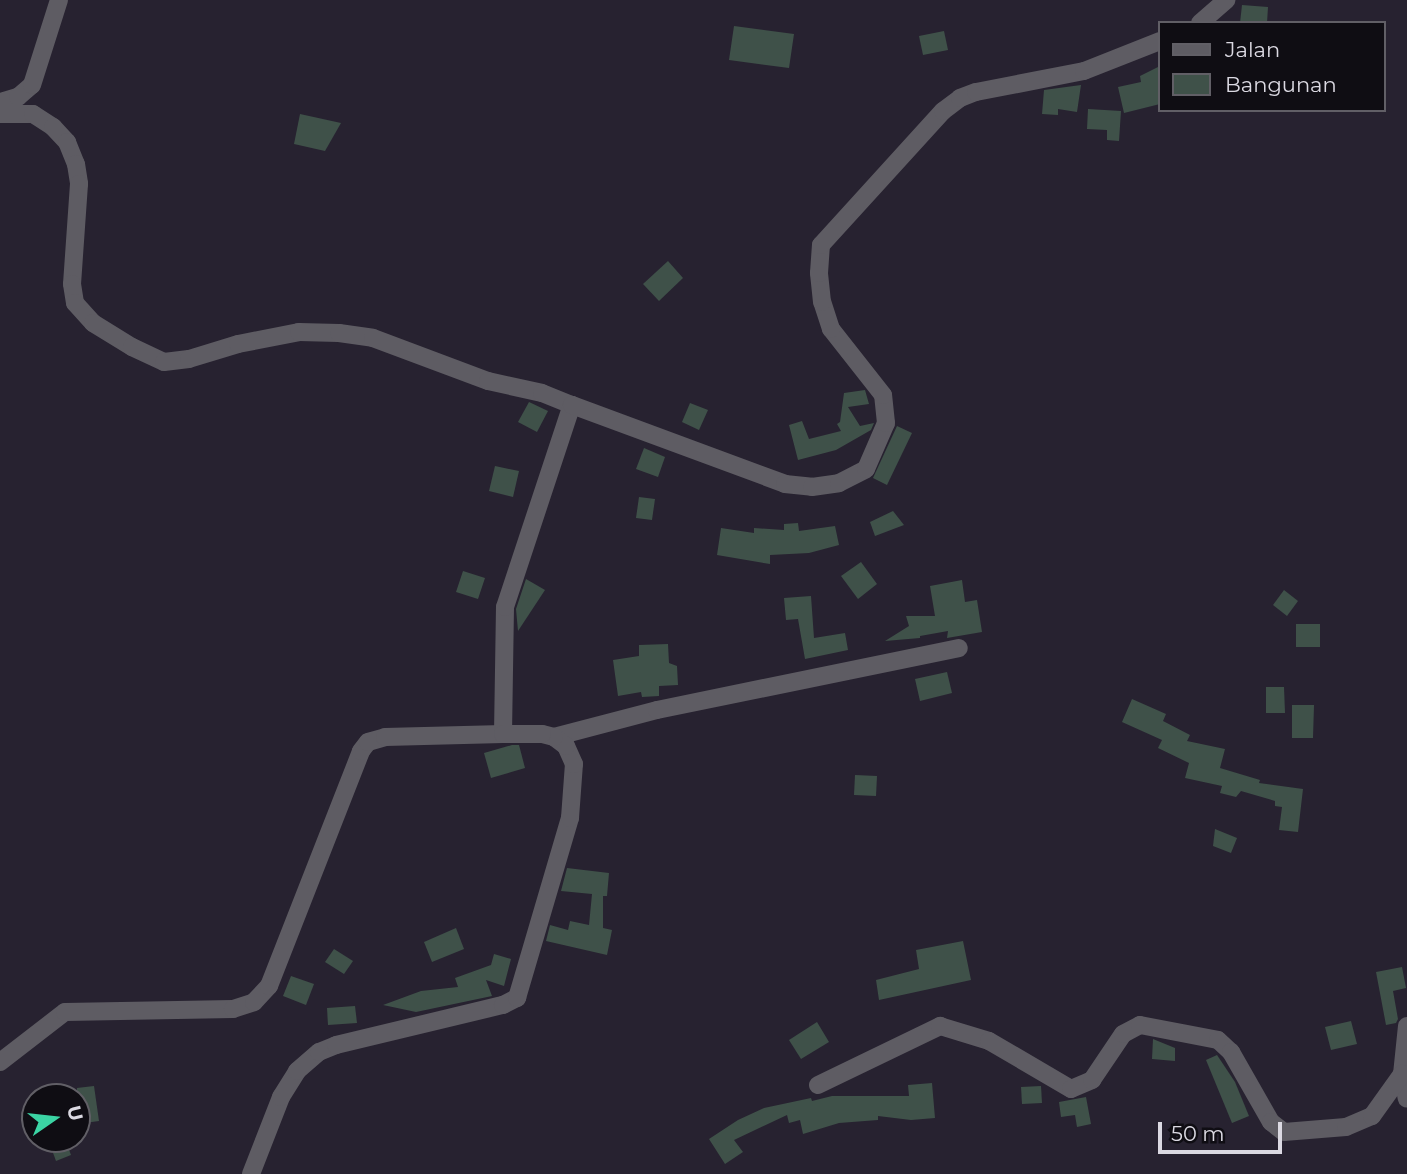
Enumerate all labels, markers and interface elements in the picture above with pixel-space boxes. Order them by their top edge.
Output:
legend [1158,21,1386,112]
text: Jalan [1225,37,1280,62]
text: Bangunan [1225,72,1337,97]
north arrow [21,1083,91,1153]
text: U [62,1103,88,1123]
scale bar [1162,1108,1286,1152]
text: 50 m [1171,1121,1225,1146]

